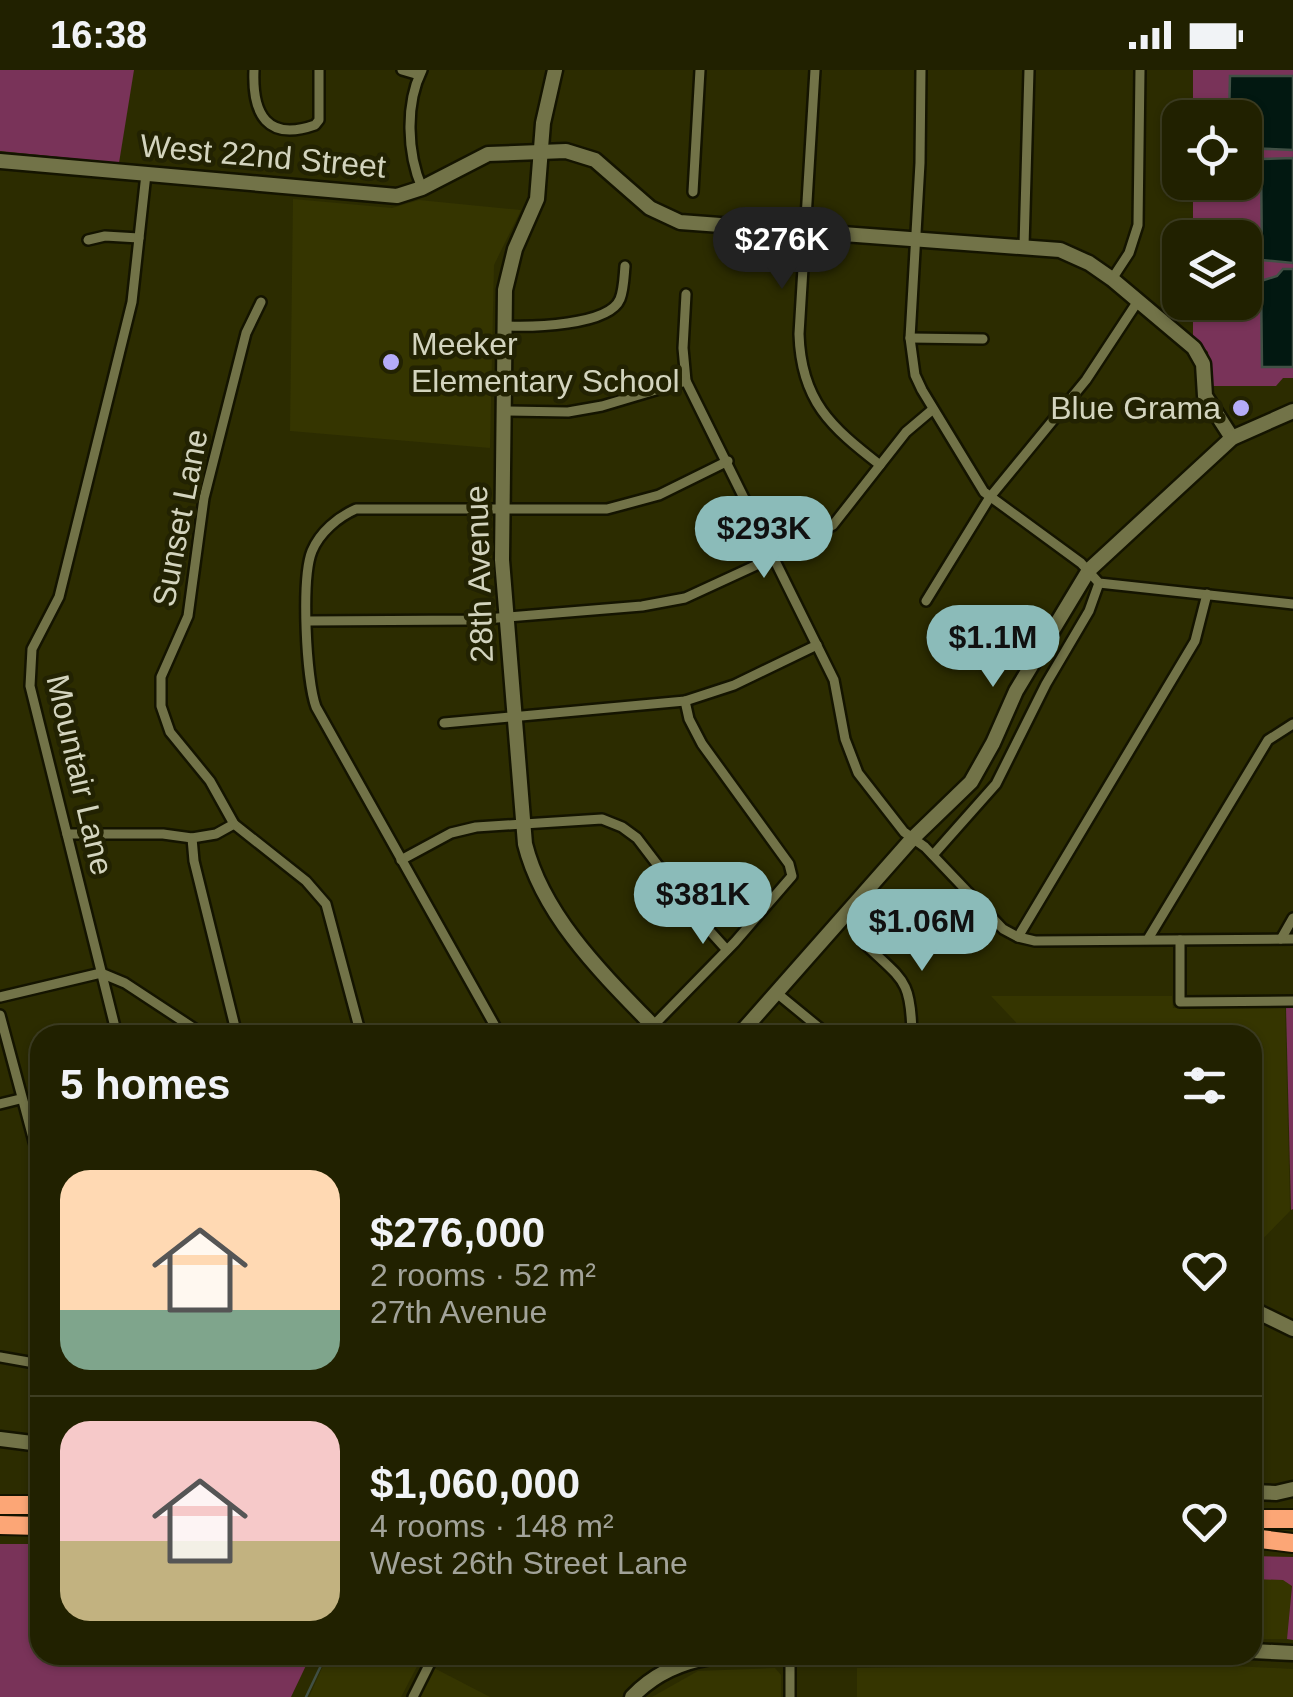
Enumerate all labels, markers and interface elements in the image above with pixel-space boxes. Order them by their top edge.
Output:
text: 16:38 [50,14,147,56]
map controls [1162,100,1262,320]
button: locate [1162,100,1262,200]
street label: West 22nd Street [139,127,388,185]
pin: $276K [712,207,852,292]
button: layers [1162,220,1262,320]
text: $276K [735,221,829,257]
place label: Meeker Elementary School [411,326,680,399]
marker: Meeker Elementary School [380,351,402,373]
place label: Blue Grama [1050,390,1221,426]
marker: Blue Grama [1230,397,1252,419]
street label: Sunset Lane [145,426,215,610]
street label: 28th Avenue [458,485,500,663]
pin: $293K [694,496,834,581]
text: $293K [717,510,811,546]
pin: $1.1M [923,605,1063,690]
text: $1.1M [949,619,1037,655]
street label: Mountair Lane [39,671,121,879]
pin: $381K [633,862,773,947]
text: $381K [656,876,750,912]
pin: $1.06M [841,889,1003,974]
text: $1.06M [869,903,975,939]
icon: filters [1177,1058,1232,1113]
text: 5 homes [60,1061,230,1108]
text: $276,000 [370,1209,545,1256]
icon: home [140,1210,260,1330]
icon: heart [1177,1243,1232,1298]
text: 2 rooms · 52 m² [370,1257,596,1293]
text: 27th Avenue [370,1294,547,1330]
text: $1,060,000 [370,1460,580,1507]
icon: home [140,1461,260,1581]
icon: heart [1177,1494,1232,1549]
text: 4 rooms · 148 m² [370,1508,614,1544]
text: West 26th Street Lane [370,1545,688,1581]

